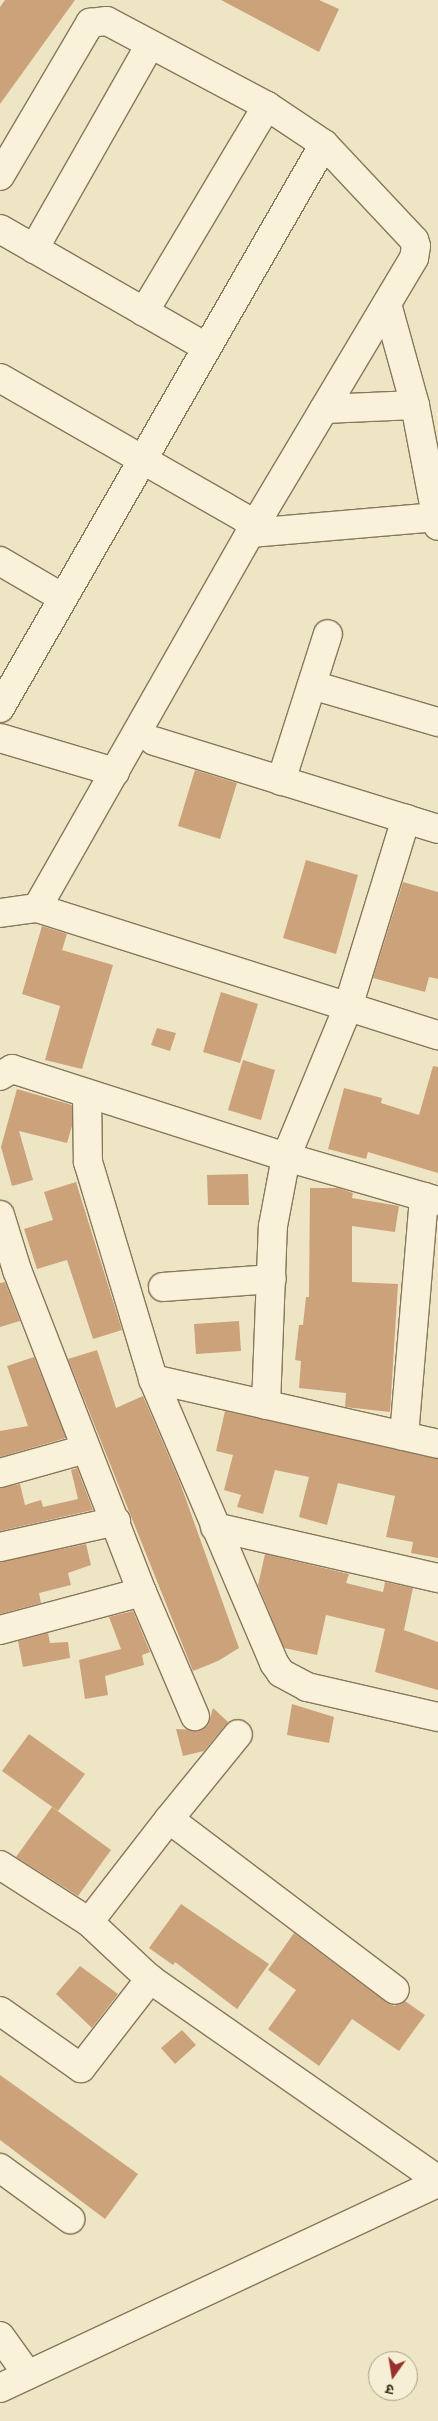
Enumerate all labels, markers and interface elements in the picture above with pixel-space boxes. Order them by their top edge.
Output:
north arrow [368,2351,418,2401]
text: उ [384,2380,396,2400]

